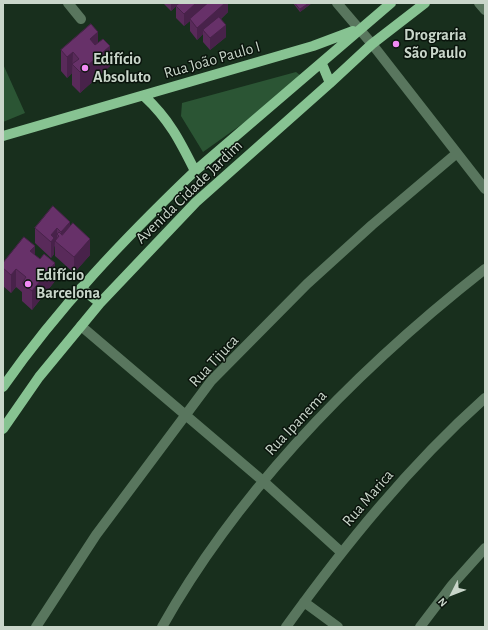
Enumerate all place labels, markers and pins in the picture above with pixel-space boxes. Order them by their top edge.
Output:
place label: Drograria São Paulo [404,25,466,63]
marker: Drograria São Paulo [391,39,401,49]
place label: Edifício Absoluto [93,49,151,87]
marker: Edifício Absoluto [80,63,90,73]
place label: Edifício Barcelona [36,265,100,303]
marker: Edifício Barcelona [23,279,33,289]

